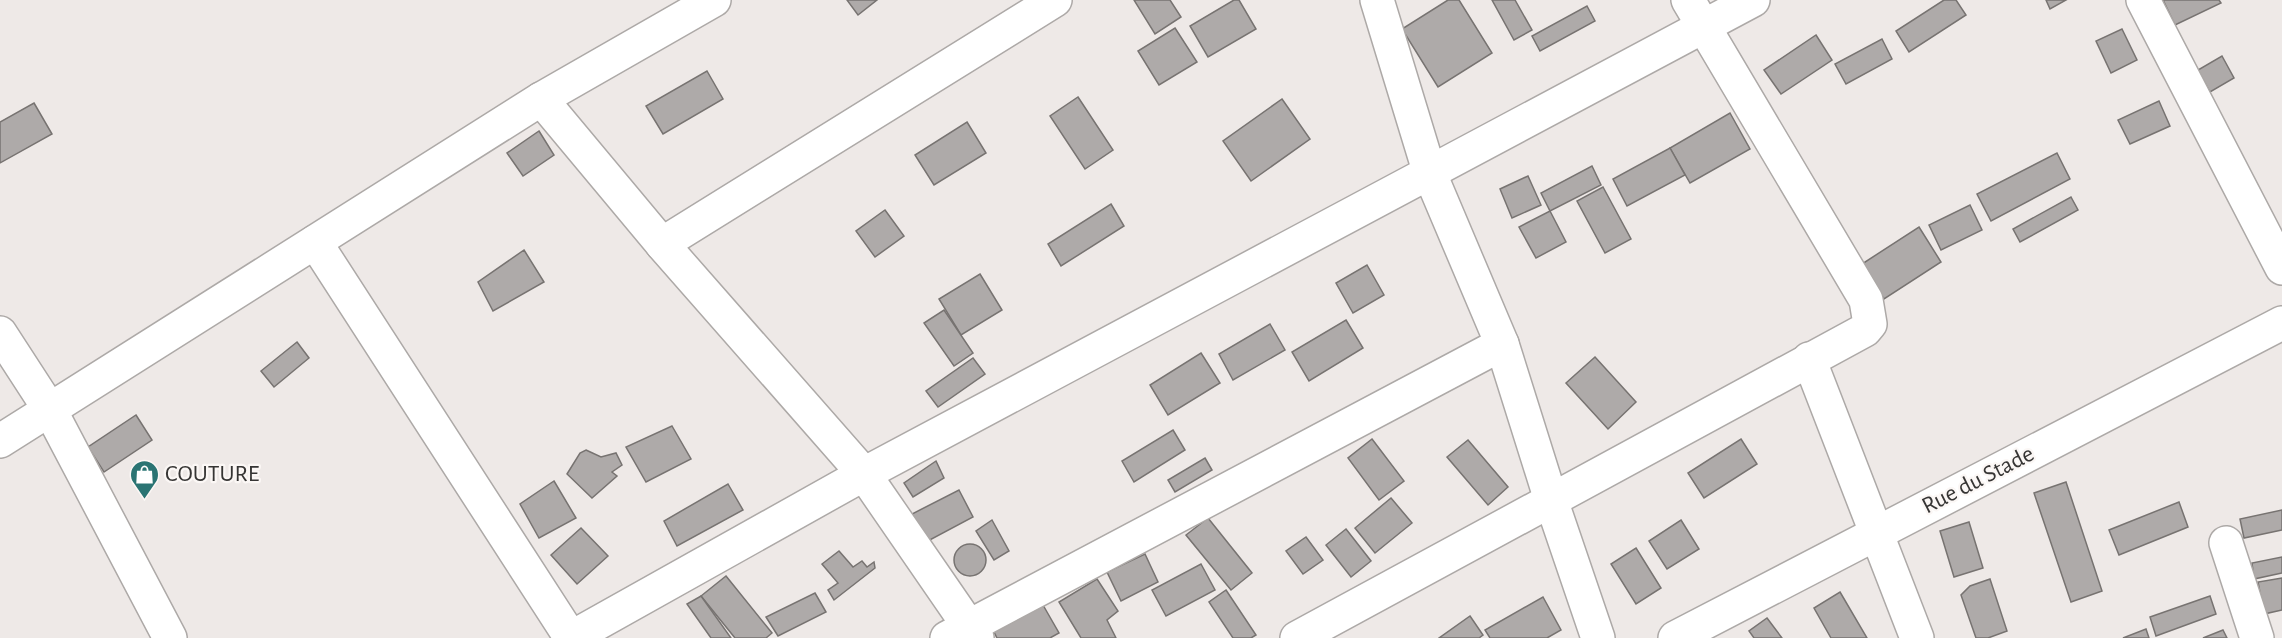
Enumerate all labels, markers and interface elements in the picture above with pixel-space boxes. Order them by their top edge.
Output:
street label: Rue du Stade [1918,442,2038,518]
shop icon: COUTURE [128,458,160,500]
place label: COUTURE [165,462,260,486]

